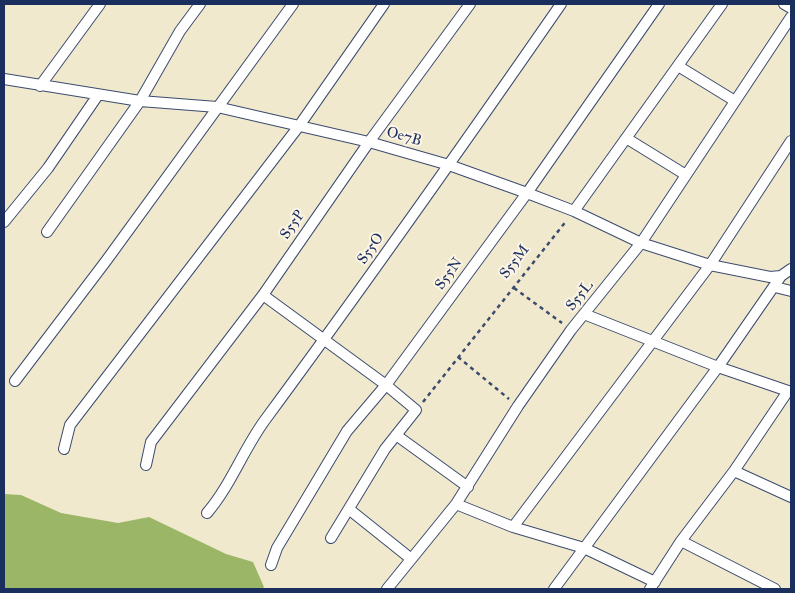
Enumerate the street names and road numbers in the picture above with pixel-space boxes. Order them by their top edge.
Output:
street label: Oe7B [384,123,424,151]
street label: S55P [277,207,309,243]
street label: S55O [354,230,388,268]
street label: S55M [496,241,534,283]
street label: S55N [431,254,467,294]
street label: S55L [562,277,598,315]

